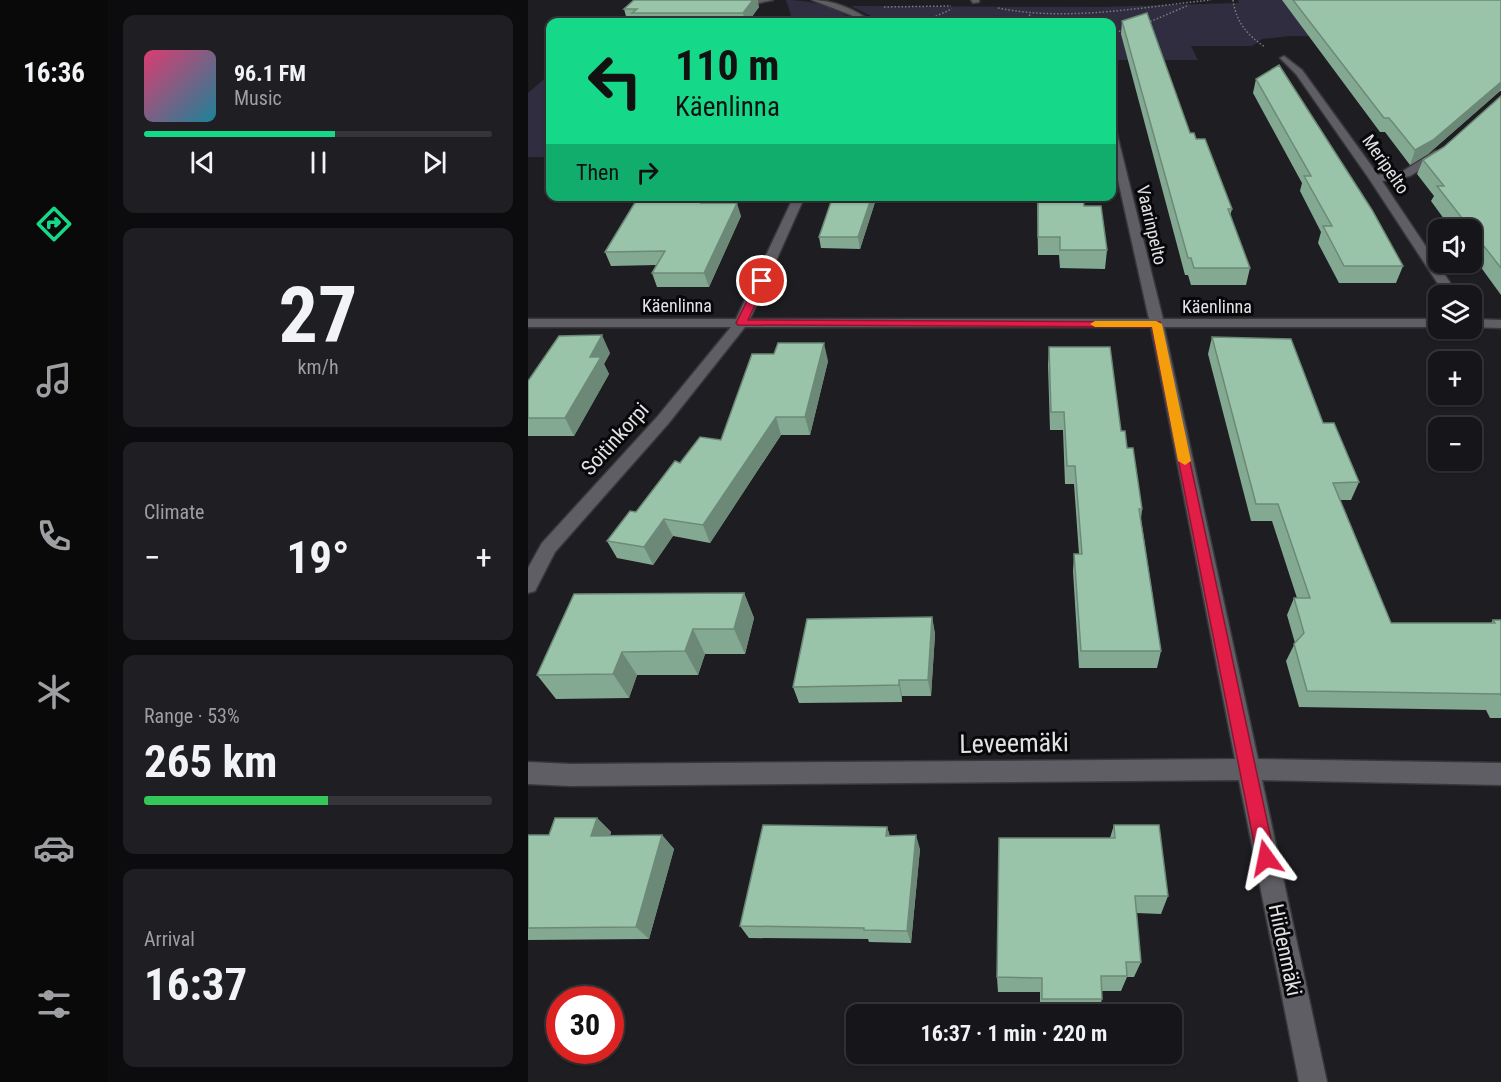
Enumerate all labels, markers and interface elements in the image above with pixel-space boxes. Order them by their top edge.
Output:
text: 110 m [675,41,780,90]
icon: left [576,42,654,120]
text: 16:36 [23,57,85,89]
text: 96.1 FM [234,61,306,86]
text: Music [234,86,282,110]
text: Käenlinna [675,91,780,123]
street label: Meripelto [1358,130,1414,198]
icon: previous [186,146,219,179]
icon: pause [302,146,335,179]
icon: next [418,146,451,179]
icon: right [631,156,664,189]
text: Then [576,160,619,185]
street label: Vaarinpelto [1133,183,1171,267]
icon: directions [33,203,75,245]
map controls [1428,219,1482,471]
button: sound [1428,219,1482,273]
pin [736,255,787,306]
icon: arrive [745,264,778,297]
text: 27 [279,270,357,361]
button: layers [1428,285,1482,339]
street label: Käenlinna [642,295,712,316]
street label: Käenlinna [1182,296,1252,317]
button: + [1428,351,1482,405]
text: km/h [297,355,339,379]
icon: music [33,359,75,401]
street label: Soitinkorpi [576,398,654,480]
button: − [1428,417,1482,471]
text: Climate [144,500,204,524]
icon: phone [33,515,75,557]
text: 19° [287,531,350,584]
text: − [144,538,161,577]
text: + [476,538,492,577]
icon: climate [33,671,75,713]
text: Range · 53% [144,704,240,728]
street label: Leveemäki [959,727,1069,759]
text: 265 km [144,735,277,788]
position arrow [1234,826,1298,890]
icon: car [33,827,75,869]
street label: Hiidenmäki [1264,902,1306,998]
text: Arrival [144,927,195,951]
text: 16:37 [144,958,247,1011]
icon: filters [33,983,75,1025]
speed limit sign: 30 [546,986,624,1064]
text: 16:37 · 1 min · 220 m [921,1021,1107,1046]

